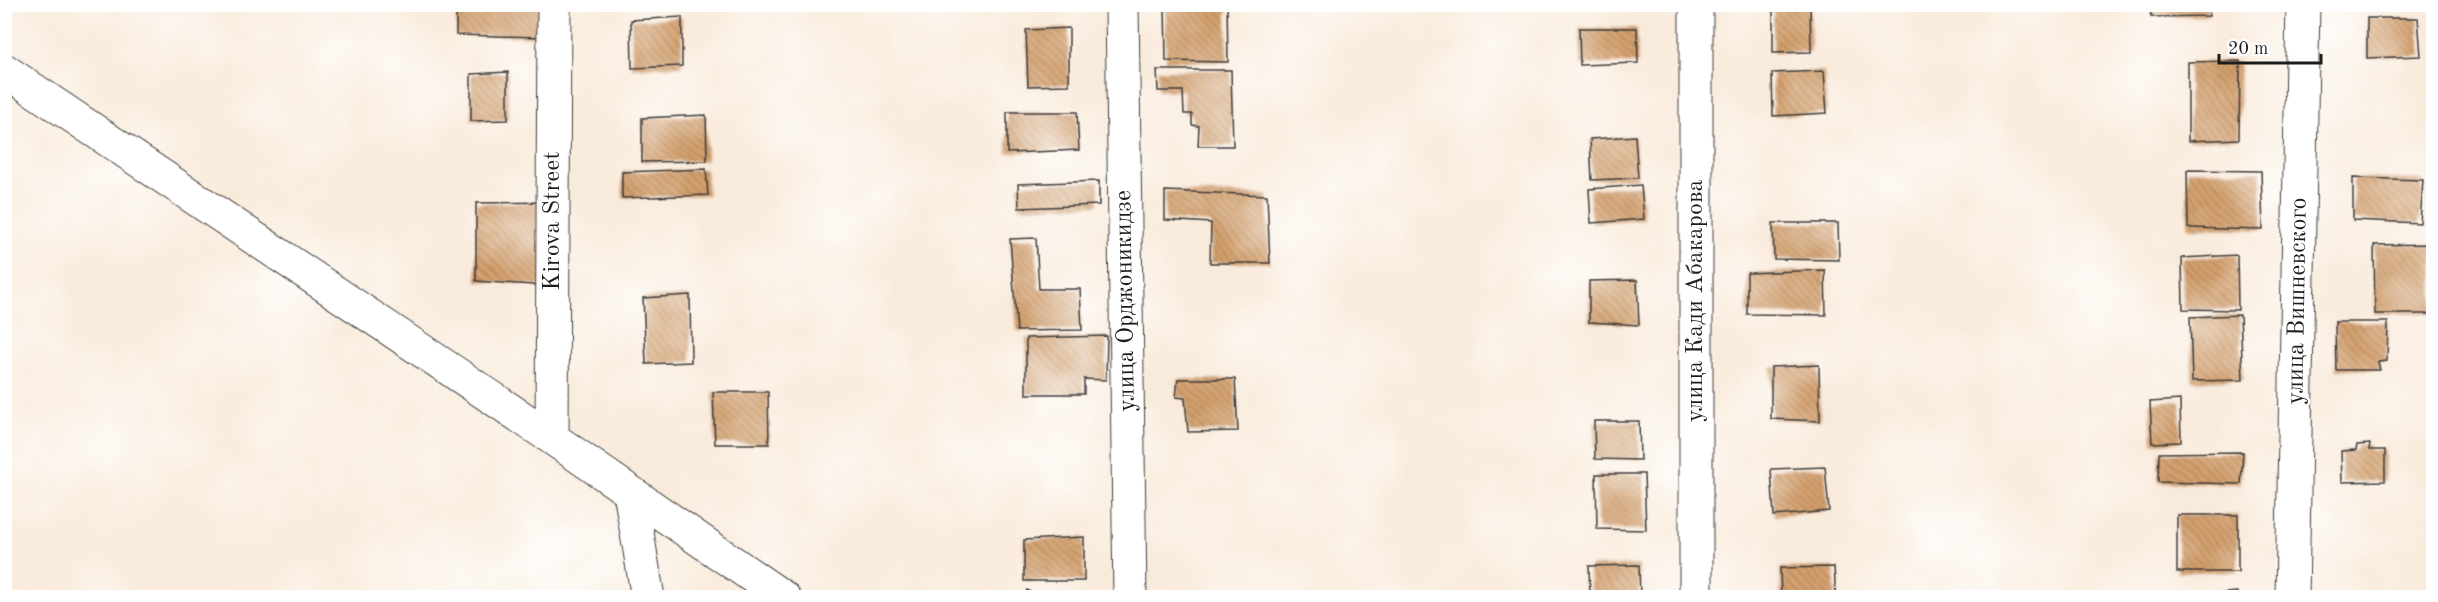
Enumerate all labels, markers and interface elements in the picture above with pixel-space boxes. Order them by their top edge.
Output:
scale bar [2219,27,2321,65]
text: 20 m [2228,40,2268,58]
street label: Kirova Street [541,151,565,291]
street label: улица Кади Абакарова [1684,180,1708,422]
street label: улица Орджоникидзе [1112,190,1140,412]
street label: улица Вишневского [2284,197,2312,405]

